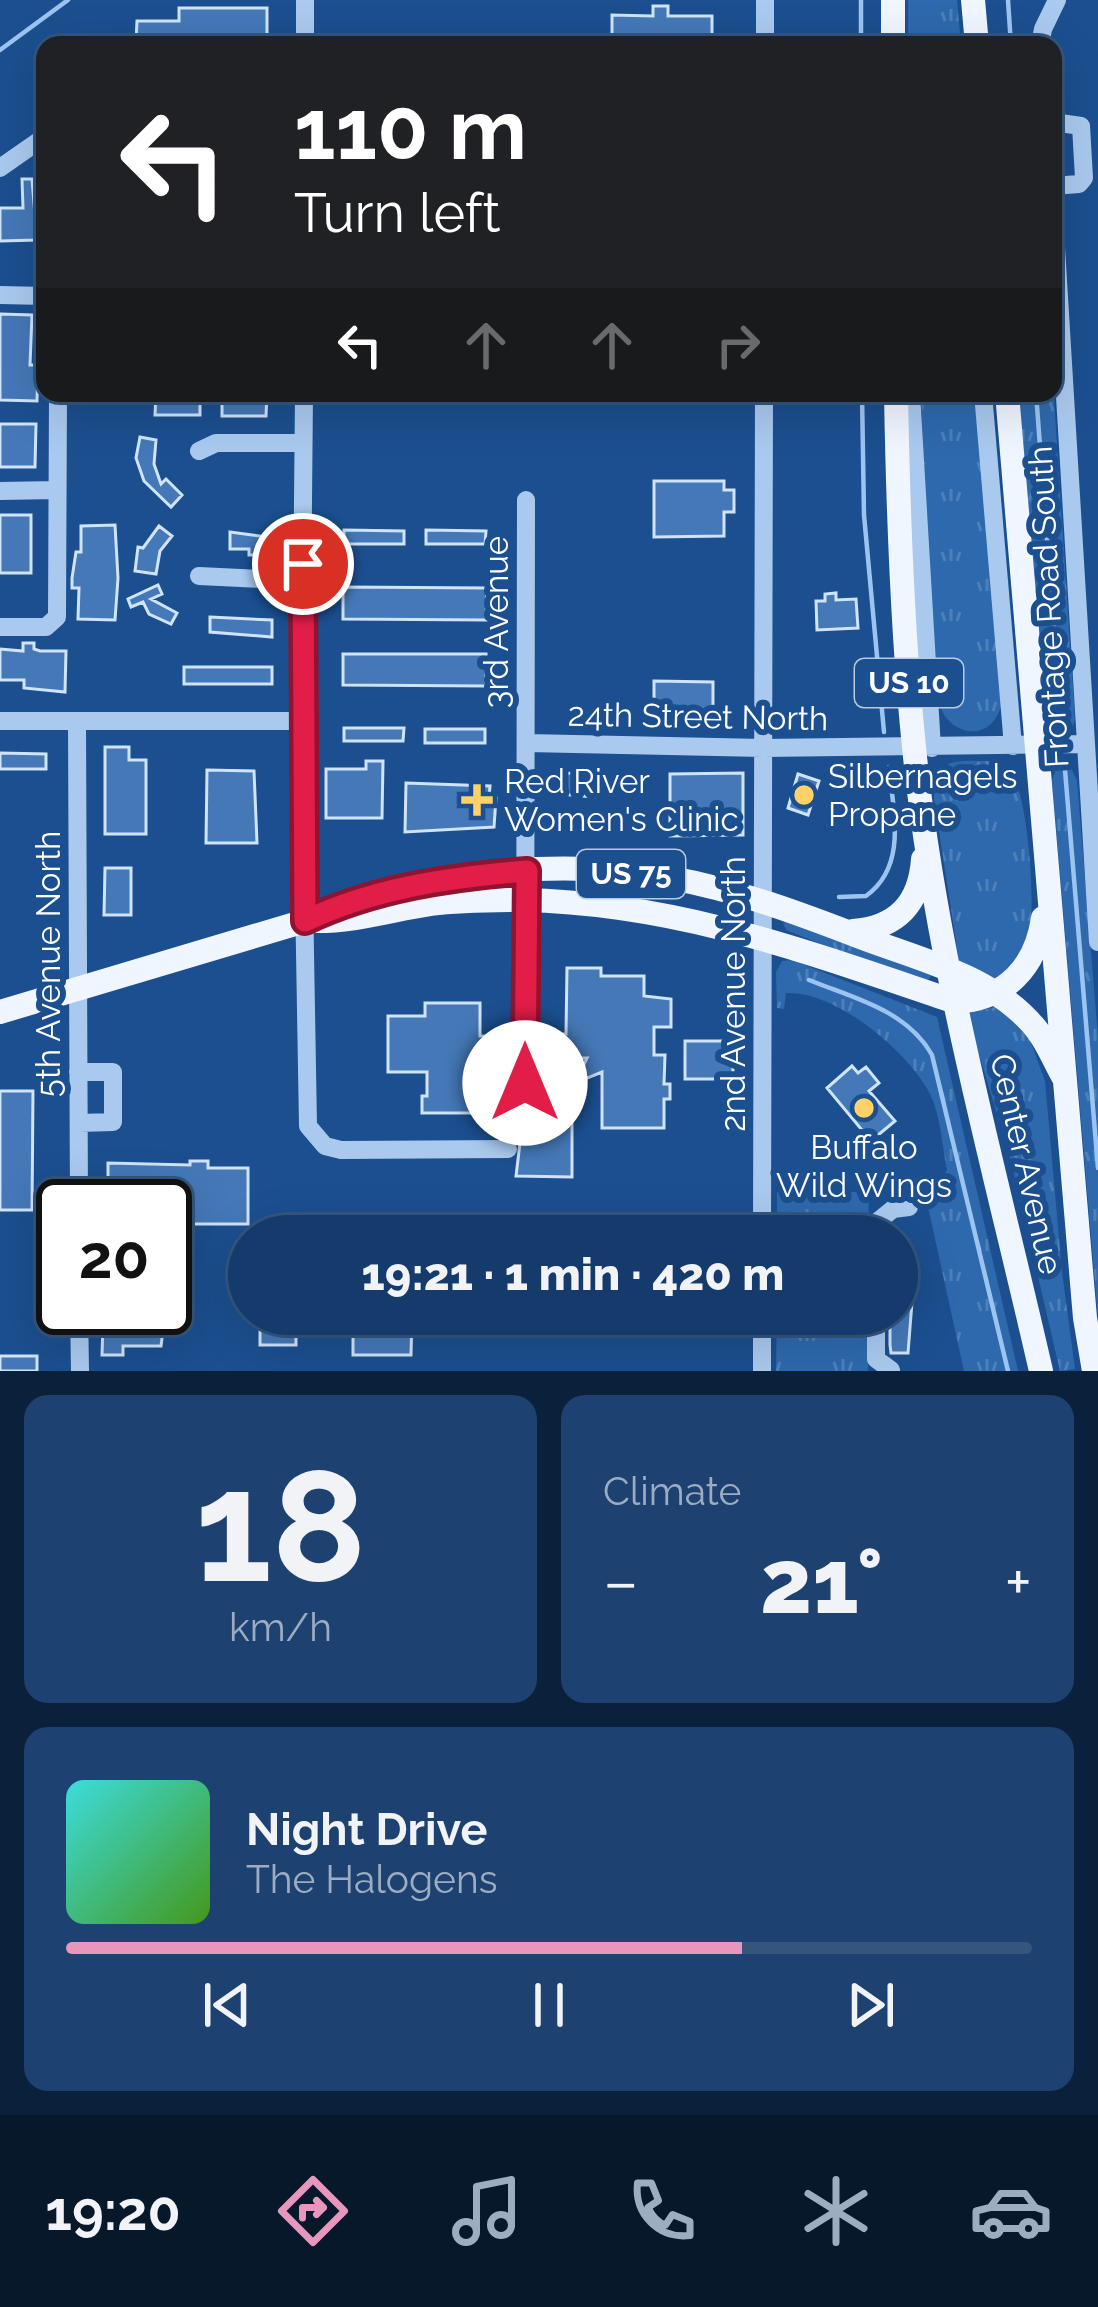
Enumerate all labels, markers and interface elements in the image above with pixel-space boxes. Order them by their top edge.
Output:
text: 110 m [294,80,527,179]
icon: left [96,84,252,240]
text: Turn left [294,181,501,245]
icon: left [327,312,393,378]
icon: ahead [453,312,519,378]
icon: ahead [579,312,645,378]
icon: right [705,312,771,378]
street label: Frontage Road South [1021,445,1076,769]
pin [252,513,354,615]
icon: arrive [270,531,336,597]
street label: 3rd Avenue [477,536,516,708]
road number: US 10 [855,659,963,707]
street label: 24th Street North [567,695,829,738]
place label: Silbernagels Propane [828,757,1017,834]
place label: Red River Women's Clinic [504,762,739,839]
marker: Silbernagels Propane [791,782,817,808]
marker: Red River Women's Clinic [461,784,493,816]
street label: 5th Avenue North [29,831,68,1097]
road number: US 75 [577,850,685,898]
street label: 2nd Avenue North [714,856,753,1132]
position arrow [462,1020,588,1146]
street label: Center Avenue [982,1050,1071,1278]
marker: Buffalo Wild Wings [851,1095,877,1121]
place label: Buffalo Wild Wings [776,1128,952,1205]
speed limit sign: 20 [36,1179,192,1335]
text: 19:21 · 1 min · 420 m [362,1248,784,1301]
text: 18 [195,1434,366,1618]
text: Climate [603,1468,741,1514]
text: 21° [760,1528,883,1634]
text: − [603,1543,639,1620]
text: + [1005,1543,1032,1620]
text: km/h [229,1604,332,1650]
text: Night Drive [246,1803,487,1856]
text: The Halogens [246,1856,498,1902]
icon: previous [194,1972,260,2038]
icon: pause [516,1972,582,2038]
icon: next [838,1972,904,2038]
icon: directions [271,2169,355,2253]
icon: music [445,2169,529,2253]
icon: phone [620,2169,704,2253]
icon: climate [794,2169,878,2253]
icon: car [969,2169,1053,2253]
text: 19:20 [45,2179,181,2243]

